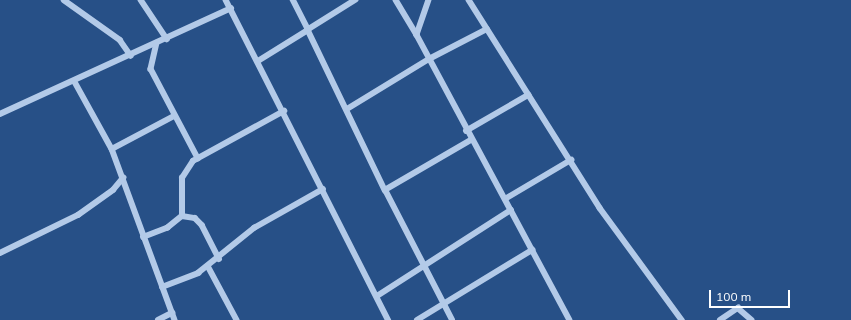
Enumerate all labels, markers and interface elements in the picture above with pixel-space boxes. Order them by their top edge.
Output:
scale bar [711,282,792,308]
text: 100 m [716,289,751,304]

